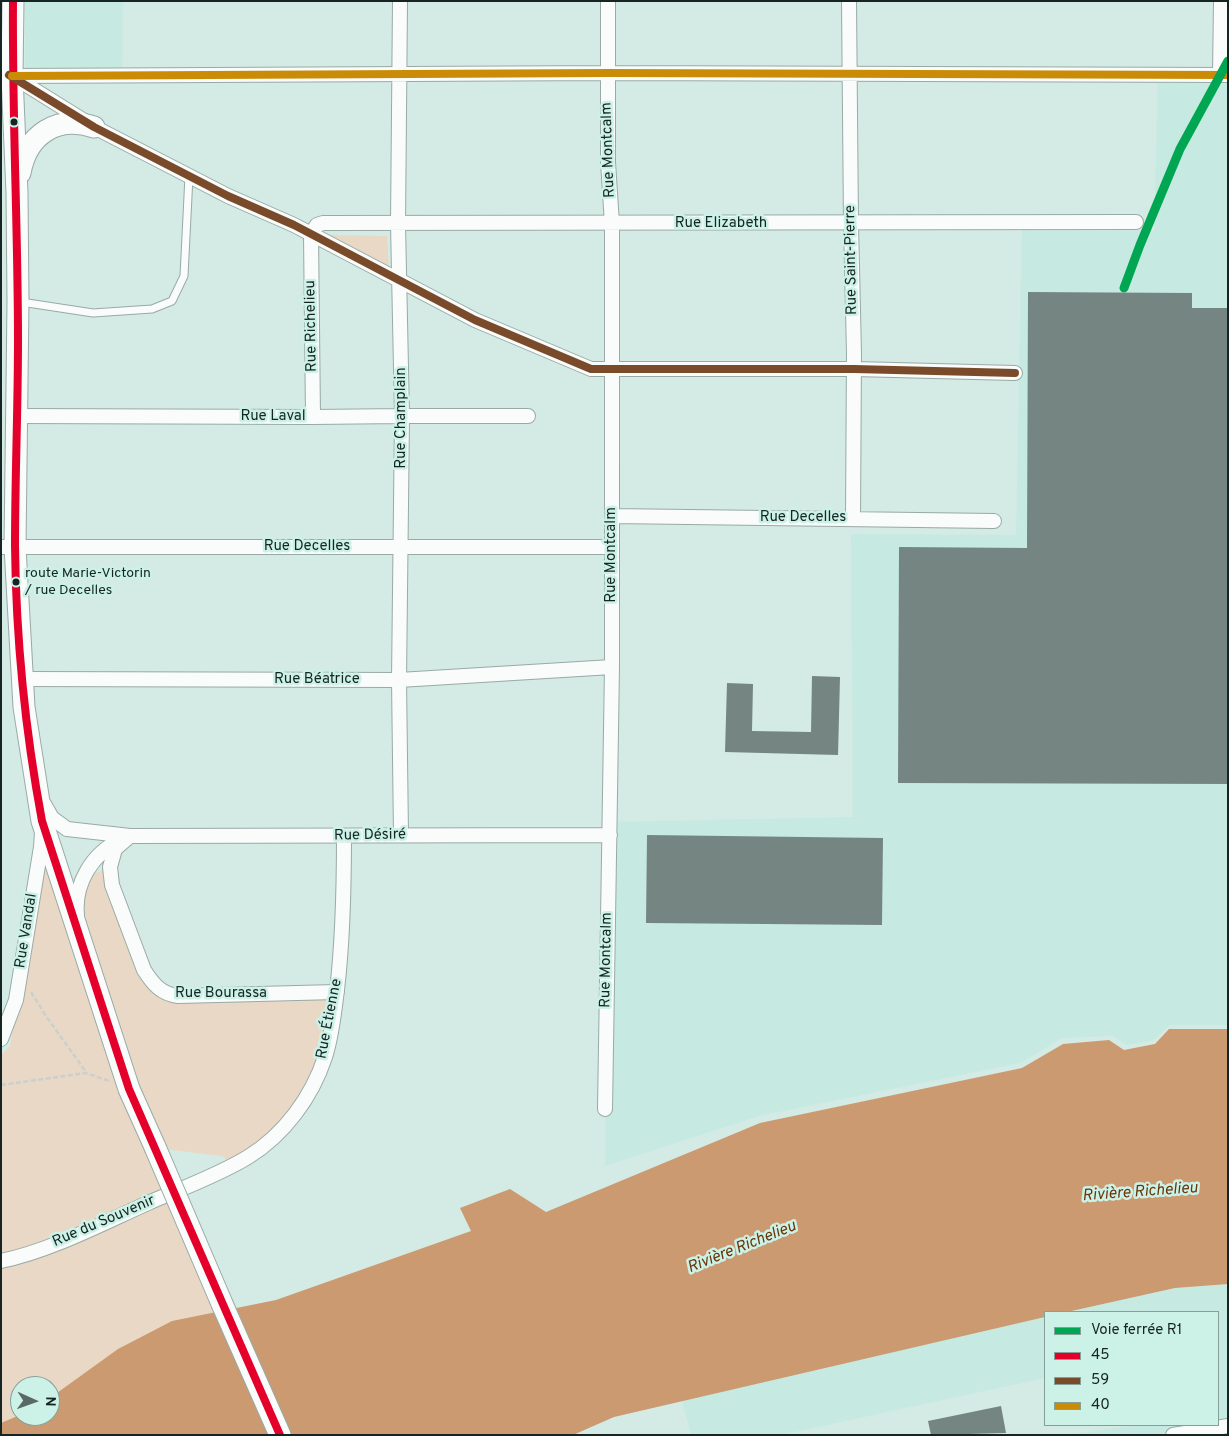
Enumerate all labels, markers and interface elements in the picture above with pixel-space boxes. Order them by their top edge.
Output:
street label: Rue Montcalm [598,102,620,198]
unlabelled marker [9,117,19,127]
street label: Rue Saint-Pierre [842,205,862,315]
street label: Rue Elizabeth [675,215,767,233]
street label: Rue Richelieu [302,280,322,372]
street label: Rue Champlain [393,367,411,469]
street label: Rue Laval [240,408,306,426]
street label: Rue Montcalm [603,507,621,603]
street label: Rue Decelles [760,509,846,527]
street label: Rue Decelles [264,538,350,556]
place label: route Marie-Victorin / rue Decelles [25,566,151,598]
marker: route Marie-Victorin / rue Decelles [11,577,21,587]
street label: Rue Béatrice [274,671,360,689]
street label: Rue Désiré [334,826,406,846]
street label: Rue Vandal [12,892,42,970]
street label: Rue Montcalm [597,912,617,1008]
street label: Rue Étienne [313,977,347,1061]
street label: Rue Bourassa [175,985,267,1003]
water label: Rivière Richelieu [1082,1179,1198,1207]
street label: Rue du Souvenir [50,1192,158,1252]
water label: Rivière Richelieu [685,1217,799,1279]
legend [1044,1311,1219,1426]
text: Voie ferrée R1 [1091,1321,1182,1340]
text: 45 [1091,1346,1110,1365]
text: 59 [1091,1371,1109,1390]
north arrow [10,1376,60,1426]
text: N [41,1396,58,1407]
text: 40 [1091,1396,1110,1415]

